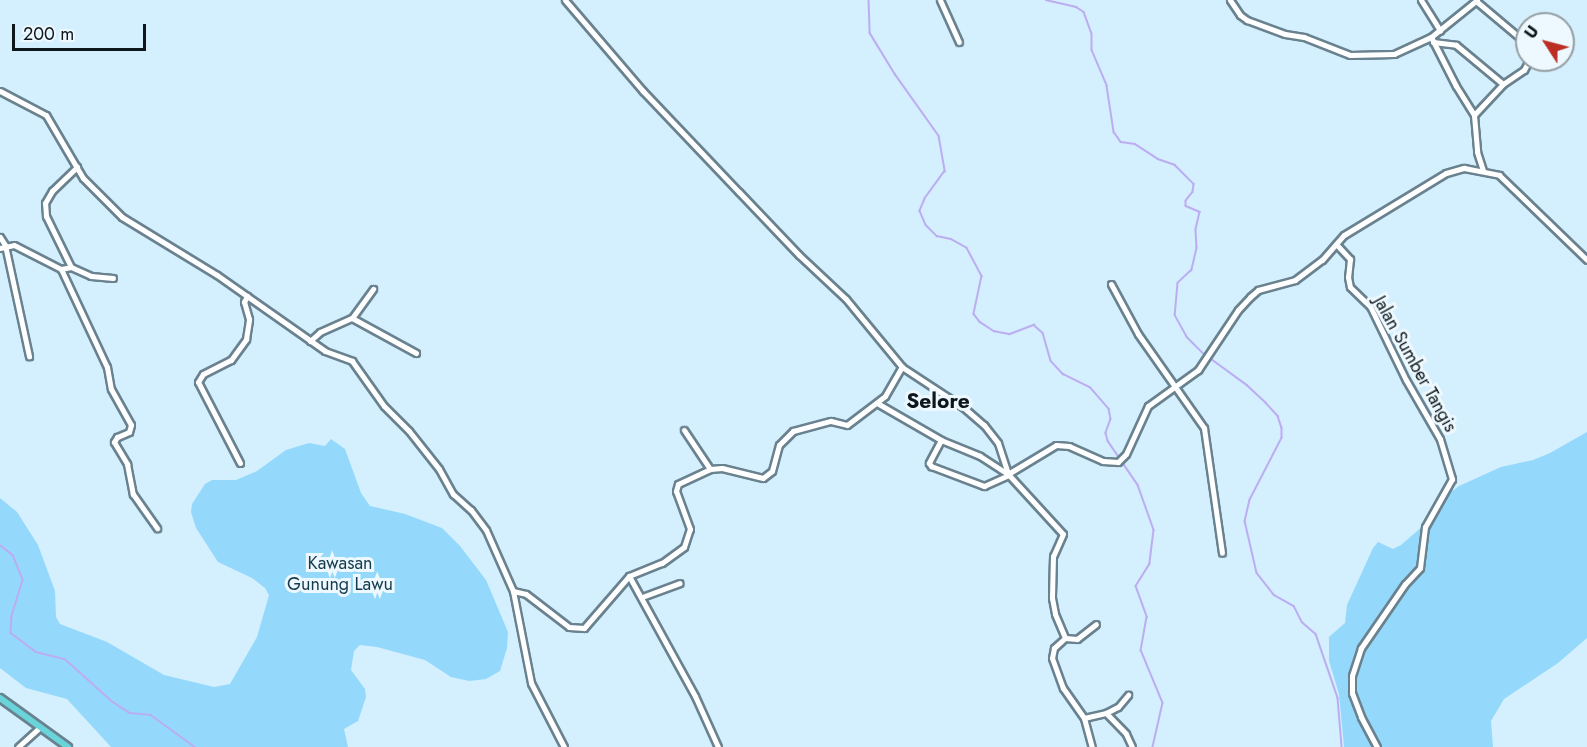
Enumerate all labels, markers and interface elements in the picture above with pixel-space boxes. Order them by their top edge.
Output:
scale bar [15,12,148,50]
north arrow [1515,12,1575,72]
text: 200 m [23,21,74,47]
text: U [1519,21,1544,44]
street label: Jalan Sumber Tangis [1369,292,1461,436]
district label: Selore [906,388,970,414]
park label: Kawasan Gunung Lawu [287,553,393,596]

